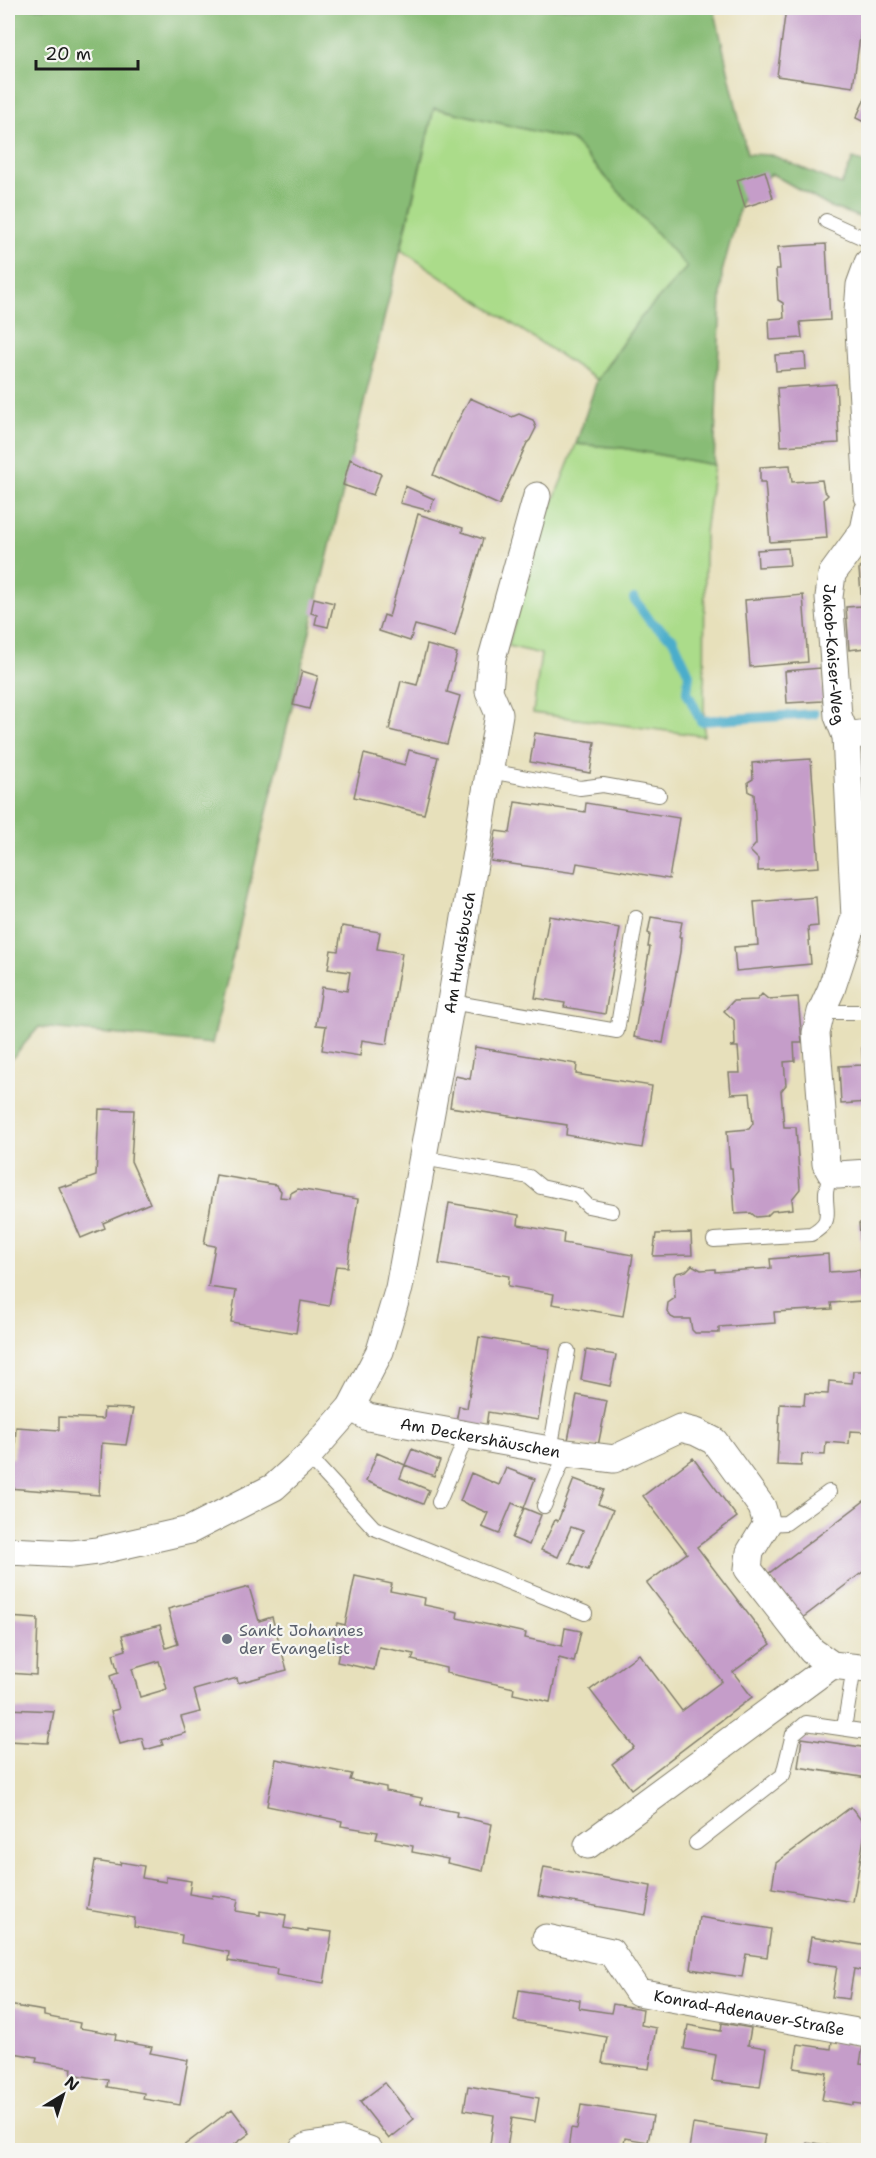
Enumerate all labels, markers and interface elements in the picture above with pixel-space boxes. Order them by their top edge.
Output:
scale bar [36,33,138,71]
text: 20 m [45,42,91,66]
street label: Jakob-Kaiser-Weg [818,583,851,727]
street label: Am Hundsbusch [439,890,480,1015]
street label: Am Deckershäuschen [399,1413,562,1462]
place label: Sankt Johannes der Evangelist [239,1620,364,1659]
marker: Sankt Johannes der Evangelist [220,1632,234,1646]
street label: Konrad-Adenauer-Straße [652,1985,847,2040]
north arrow [33,2065,93,2125]
text: N [60,2071,83,2096]

